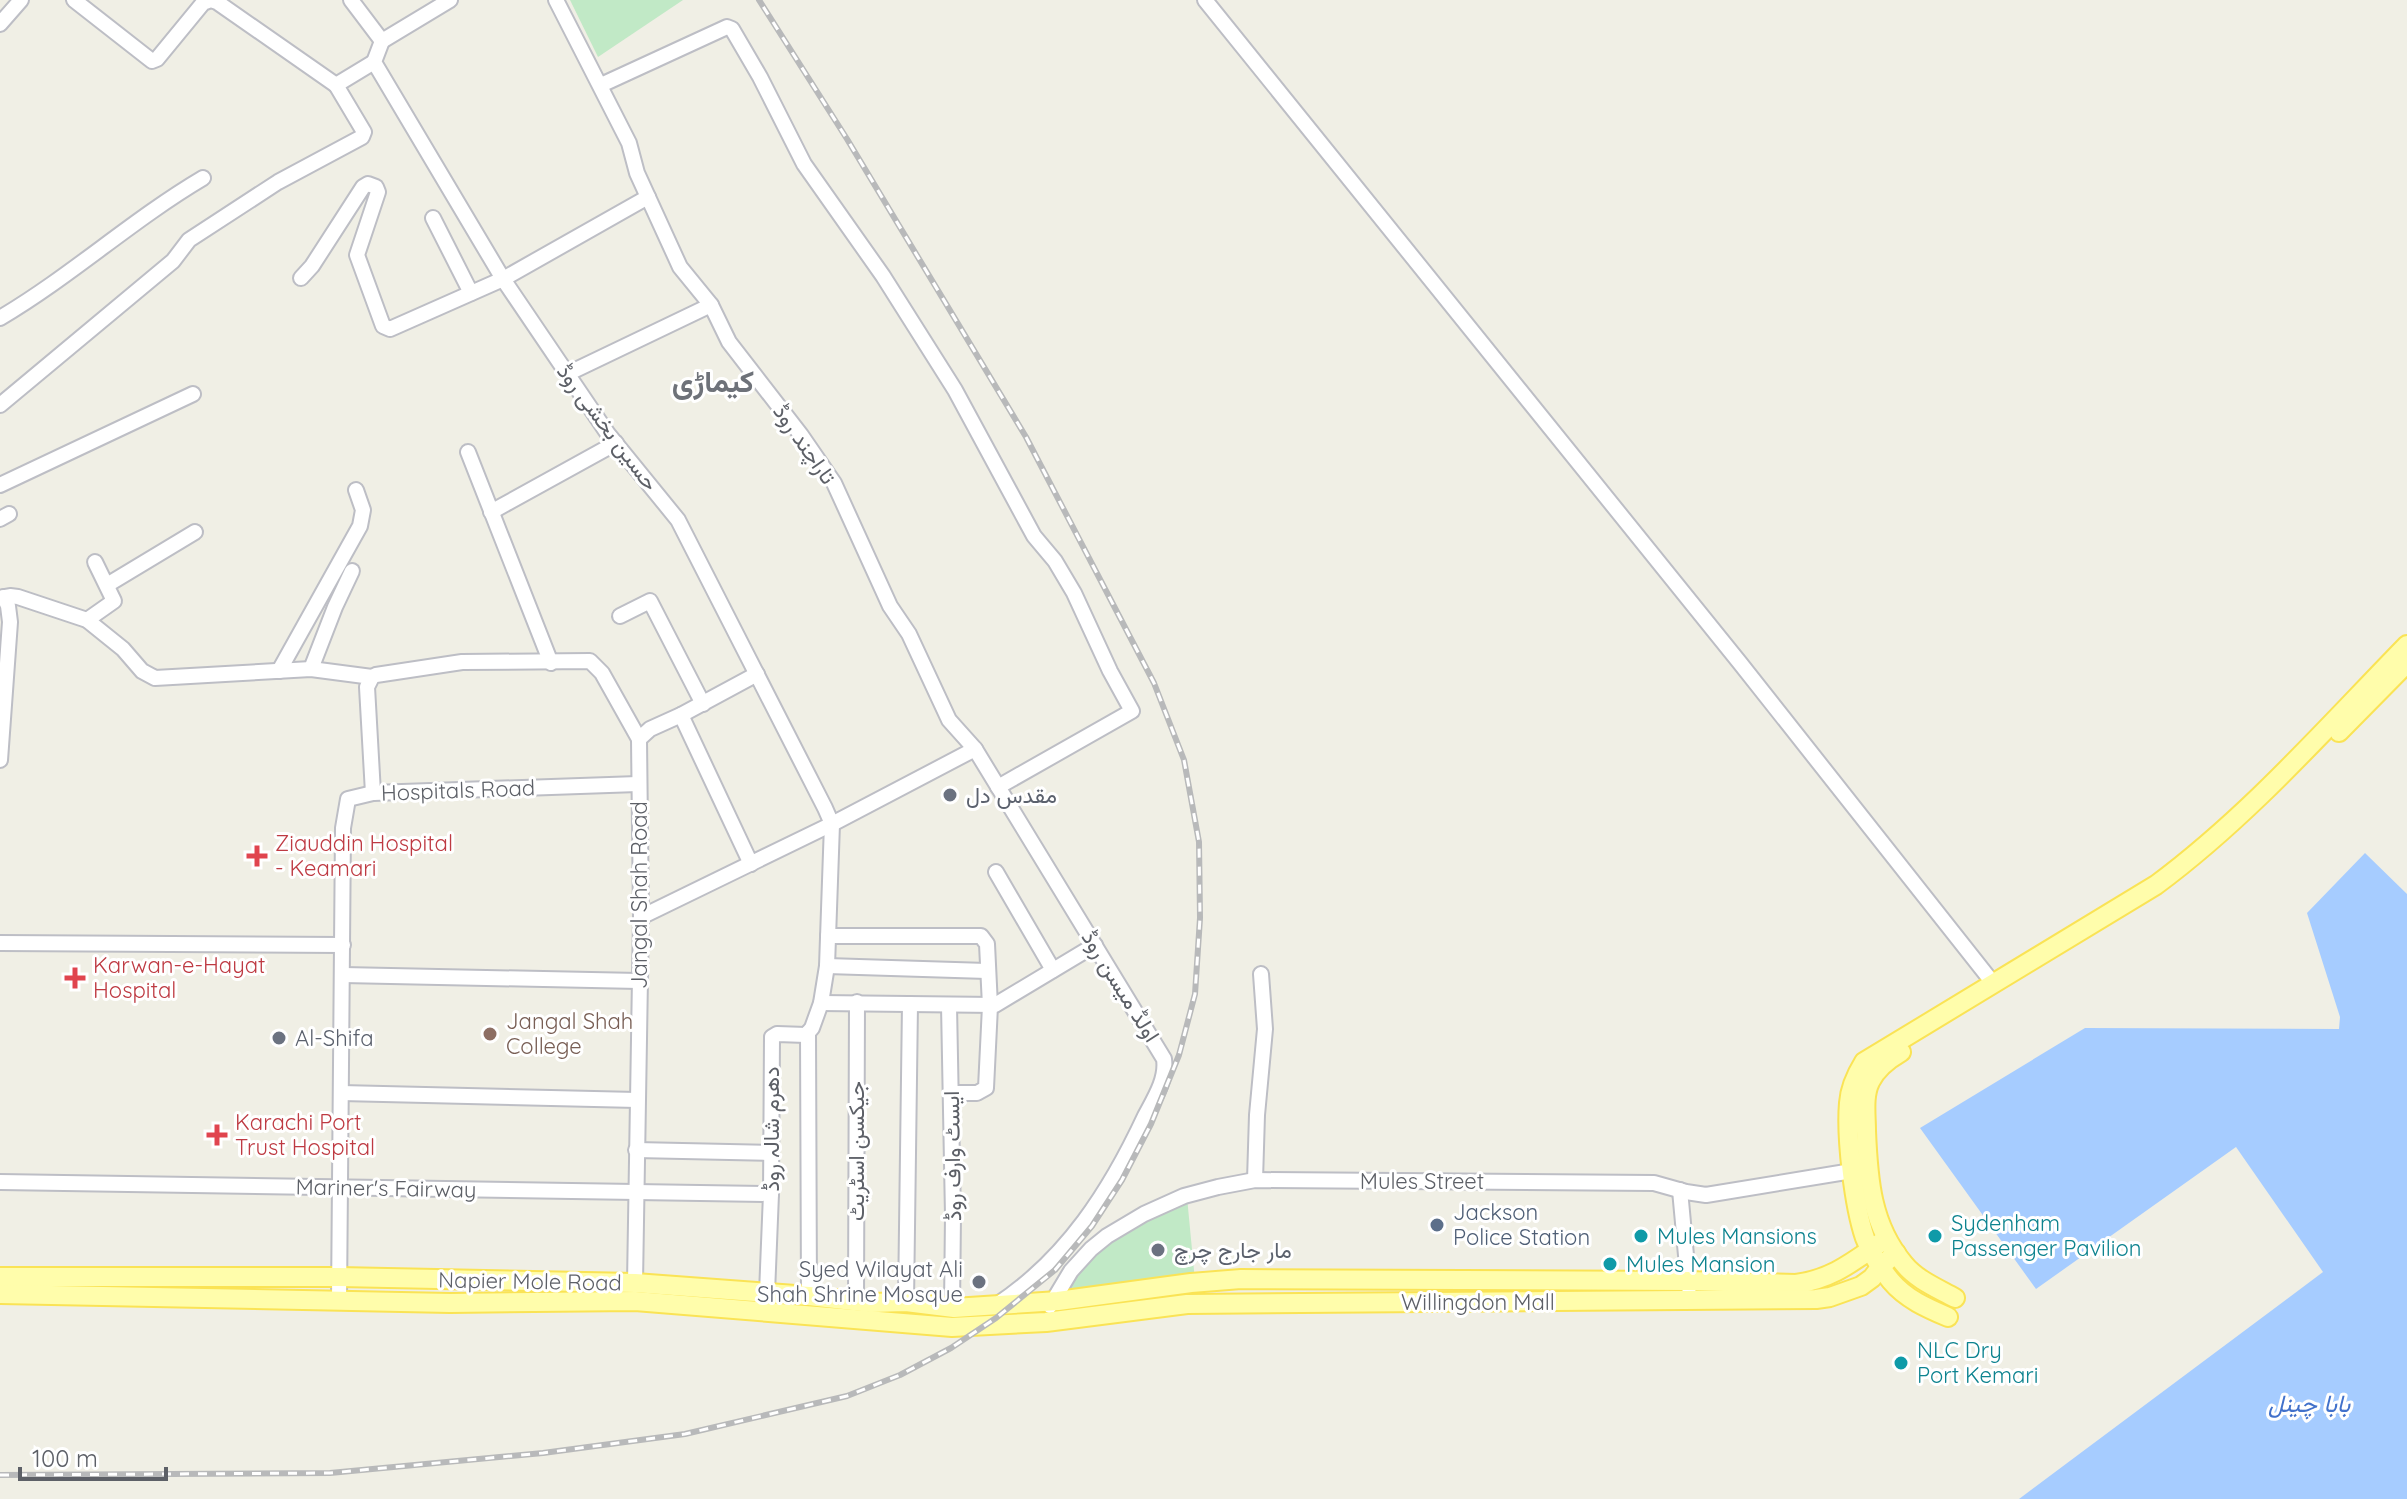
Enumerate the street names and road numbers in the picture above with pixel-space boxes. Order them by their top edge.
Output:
street label: حسین بخشی روڈ [551,358,665,496]
street label: تاراچند روڈ [766,398,843,490]
street label: Hospitals Road [380,773,536,807]
street label: Jangal Shah Road [625,801,653,989]
street label: اولڈ میسن روڈ [1076,925,1166,1047]
street label: دھرم شالہ روڈ [757,1067,786,1191]
street label: جیکسن اسٹریٹ [842,1081,870,1221]
street label: ایسٹ وارف روڈ [937,1091,967,1221]
street label: Mules Street [1360,1167,1484,1195]
street label: Mariner's Fairway [295,1172,477,1204]
street label: Napier Mole Road [438,1265,622,1297]
street label: Willingdon Mall [1401,1288,1555,1316]

